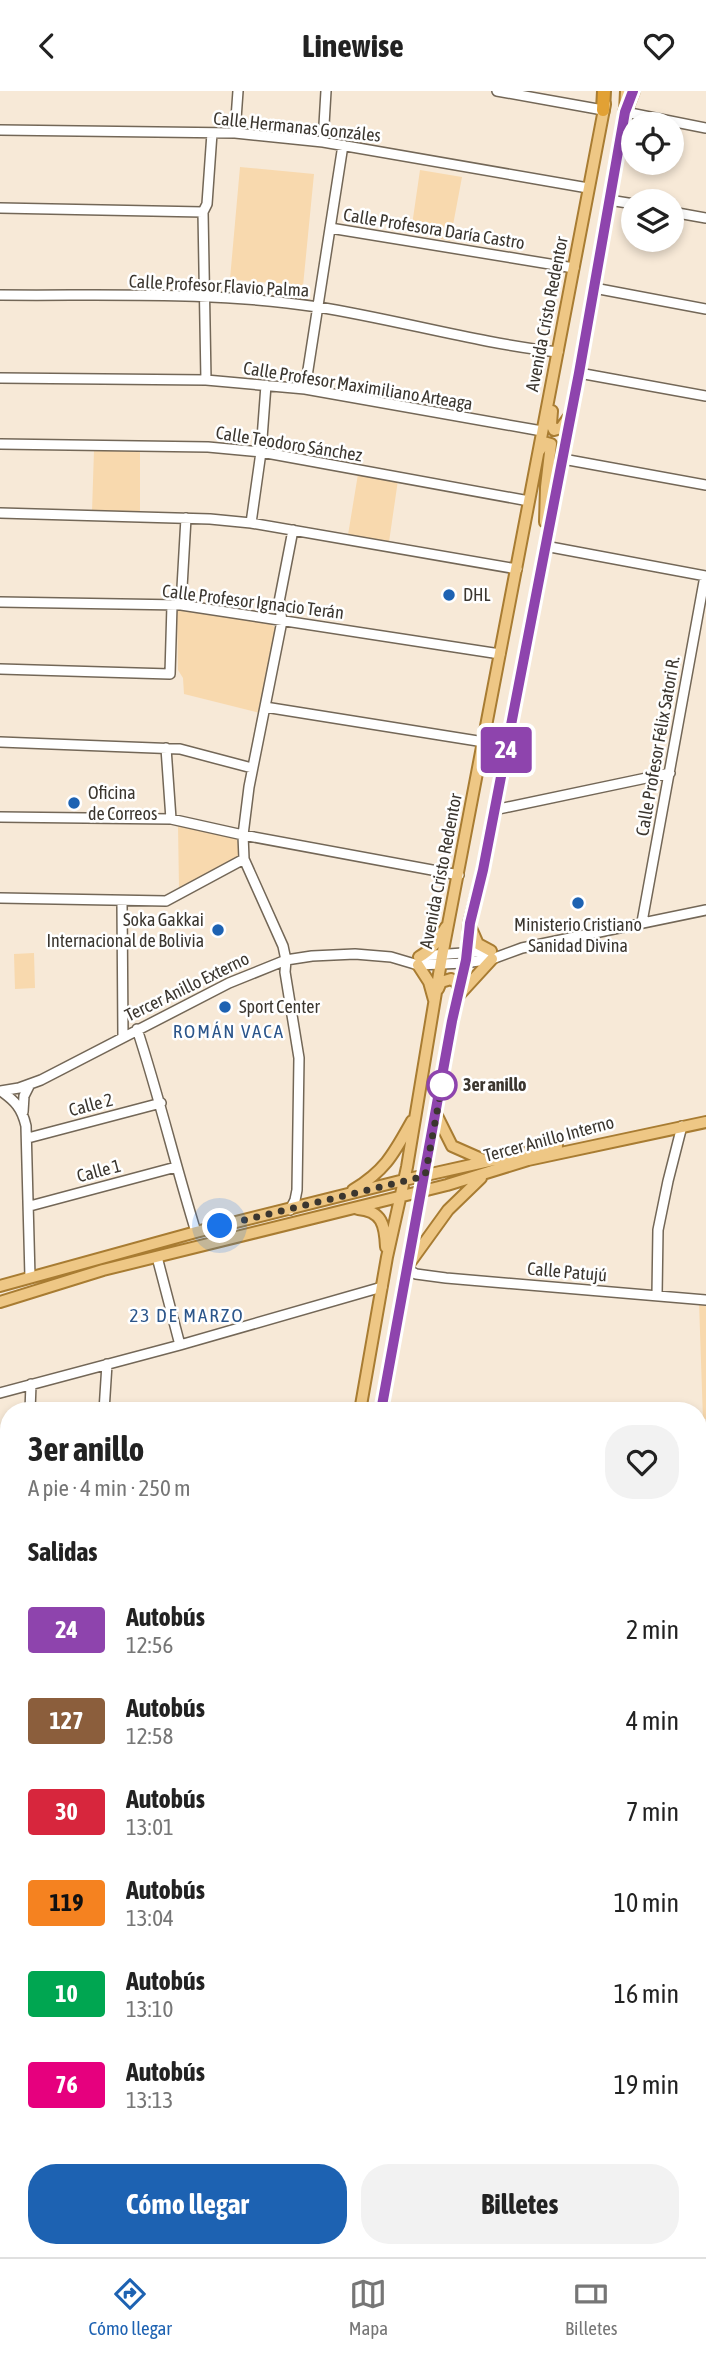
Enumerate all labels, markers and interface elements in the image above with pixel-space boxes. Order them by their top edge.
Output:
icon: back [28,27,66,65]
text: Linewise [302,27,404,64]
icon: heart [640,27,678,65]
street label: Calle Hermanas Gonzáles [212,107,382,146]
map controls [621,112,684,252]
button: locate [621,112,684,175]
button: layers [621,189,684,252]
street label: Calle Profesora Daría Castro [342,204,526,253]
street label: Avenida Cristo Redentor [521,234,572,393]
street label: Calle Profesor Flavio Palma [128,270,310,301]
street label: Calle Profesor Maximiliano Arteaga [242,357,474,414]
street label: Calle Teodoro Sánchez [214,422,364,466]
street label: Calle Profesor Ignacio Terán [161,580,345,623]
place label: DHL [463,584,491,605]
marker: DHL [441,587,457,603]
street label: Calle Profesor Félix Satori R. [631,654,684,837]
line badge: 24 [475,727,538,773]
text: 24 [495,736,517,763]
place label: Oficina de Correos [88,782,157,824]
street label: Avenida Cristo Redentor [415,791,466,950]
marker: Oficina de Correos [66,795,82,811]
marker: Ministerio Cristiano Sanidad Divina [570,895,586,911]
place label: Soka Gakkai Internacional de Bolivia [47,909,204,951]
place label: Ministerio Cristiano Sanidad Divina [514,914,642,956]
marker: Soka Gakkai Internacional de Bolivia [210,922,226,938]
street label: Tercer Anillo Externo [121,947,252,1026]
place label: Sport Center [239,996,321,1017]
marker: Sport Center [217,999,233,1015]
district label: ROMÁN VACA [173,1020,285,1042]
marker: 3er anillo [427,1070,457,1100]
place label: 3er anillo [463,1074,526,1095]
street label: Calle 2 [66,1089,115,1120]
street label: Tercer Anillo Interno [481,1111,616,1166]
street label: Calle 1 [74,1155,123,1186]
your location [202,1208,237,1243]
street label: Calle Patujú [526,1258,608,1285]
district label: 23 DE MARZO [130,1304,245,1326]
button: heart [605,1425,679,1499]
text: 3er anillo [28,1430,144,1468]
text: A pie · 4 min · 250 m [28,1475,191,1501]
text: Salidas [28,1537,97,1567]
text: Autobús [126,1602,205,1632]
text: 2 min [626,1615,679,1645]
text: 24 [55,1616,78,1643]
text: 12:56 [126,1632,173,1658]
text: Autobús [126,1693,205,1723]
text: 4 min [626,1706,679,1736]
text: 127 [50,1707,83,1734]
text: 12:58 [126,1723,173,1749]
text: Autobús [126,1784,205,1814]
text: 7 min [626,1797,679,1827]
text: 30 [55,1798,78,1825]
text: 13:01 [126,1814,174,1840]
text: Autobús [126,1875,205,1905]
text: 10 min [614,1888,679,1918]
text: 119 [50,1889,83,1916]
text: 13:04 [126,1905,174,1931]
text: Autobús [126,1966,205,1996]
text: 16 min [614,1979,679,2009]
text: 10 [55,1980,78,2007]
text: 13:10 [126,1996,173,2022]
text: Autobús [126,2057,205,2087]
text: 19 min [614,2070,679,2100]
text: 76 [55,2071,78,2098]
text: 13:13 [126,2087,173,2113]
button: Cómo llegar [28,2164,347,2244]
button: Billetes [361,2164,679,2244]
tab: Cómo llegar [88,2275,172,2339]
tab: Mapa [349,2275,388,2339]
tab: Billetes [565,2275,618,2339]

